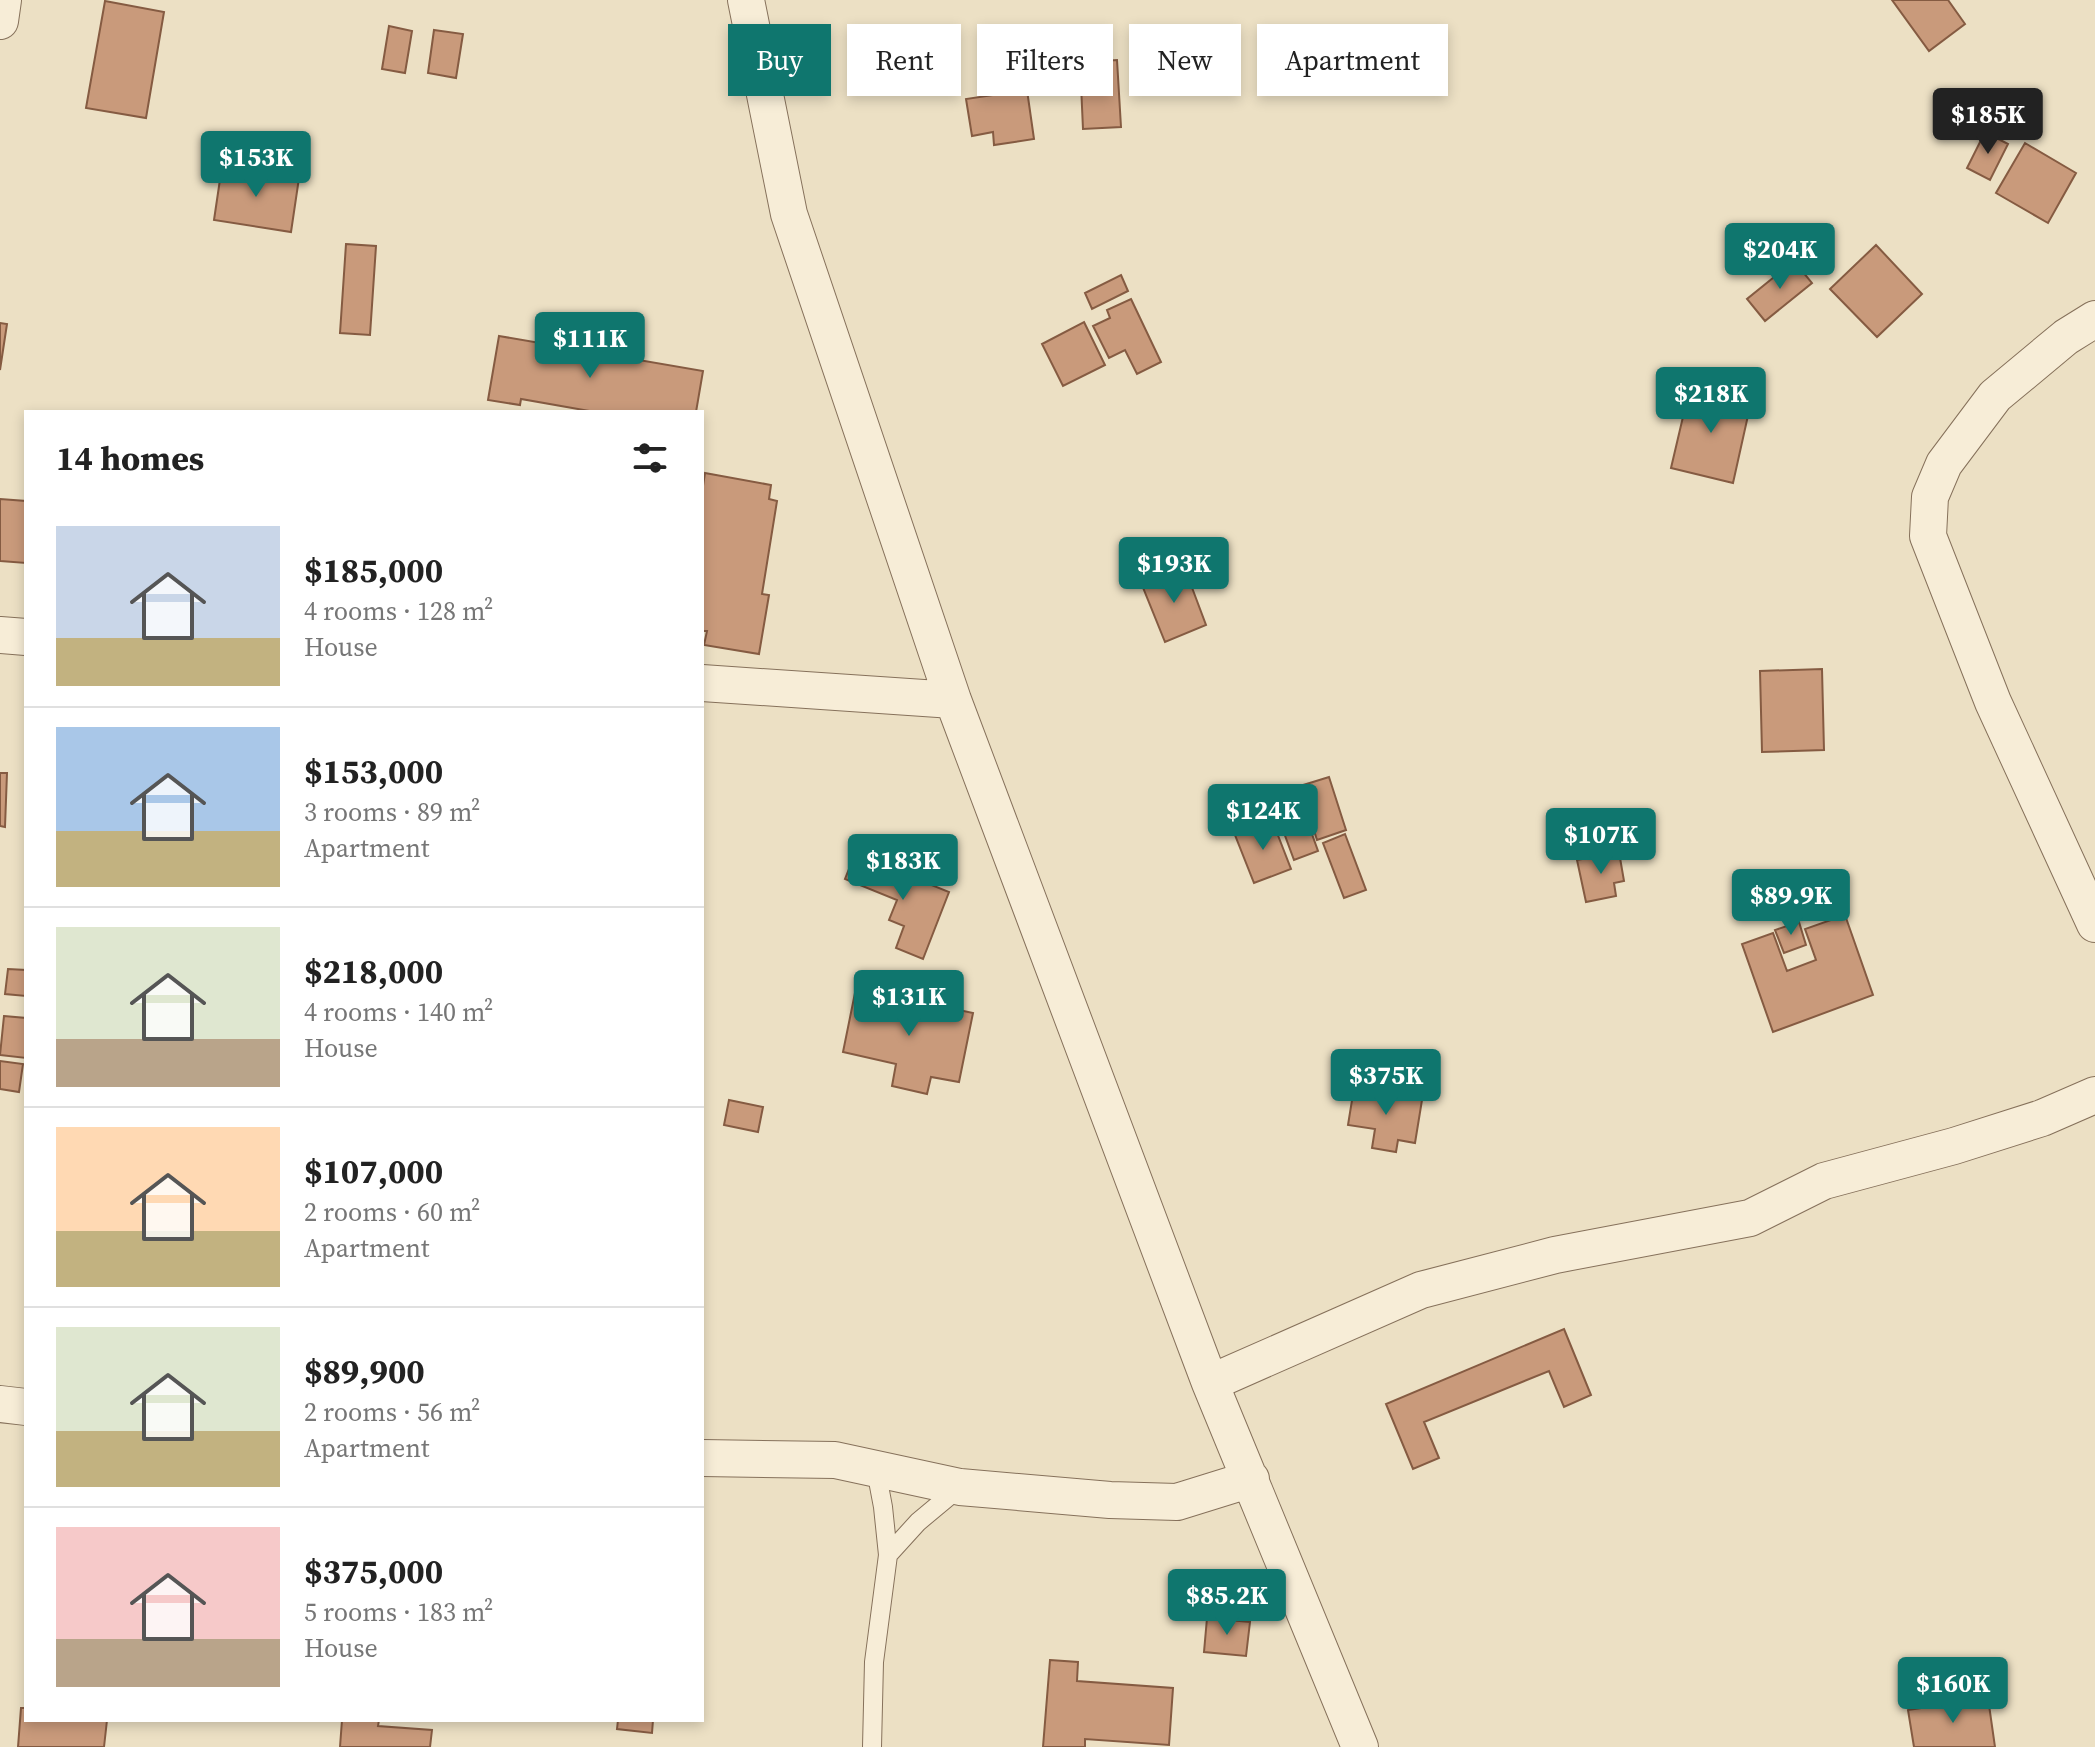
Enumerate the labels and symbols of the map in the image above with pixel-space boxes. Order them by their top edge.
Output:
pin: $185K [1932,88,2044,156]
pin: $153K [200,131,312,199]
pin: $204K [1724,223,1836,291]
pin: $111K [534,312,646,380]
pin: $218K [1655,367,1767,435]
pin: $193K [1118,537,1230,605]
pin: $124K [1207,784,1319,852]
pin: $107K [1545,808,1657,876]
pin: $183K [847,834,959,902]
pin: $89.9K [1726,869,1856,937]
pin: $131K [853,970,965,1038]
pin: $375K [1330,1049,1442,1117]
pin: $85.2K [1162,1569,1292,1637]
pin: $160K [1897,1657,2009,1725]

